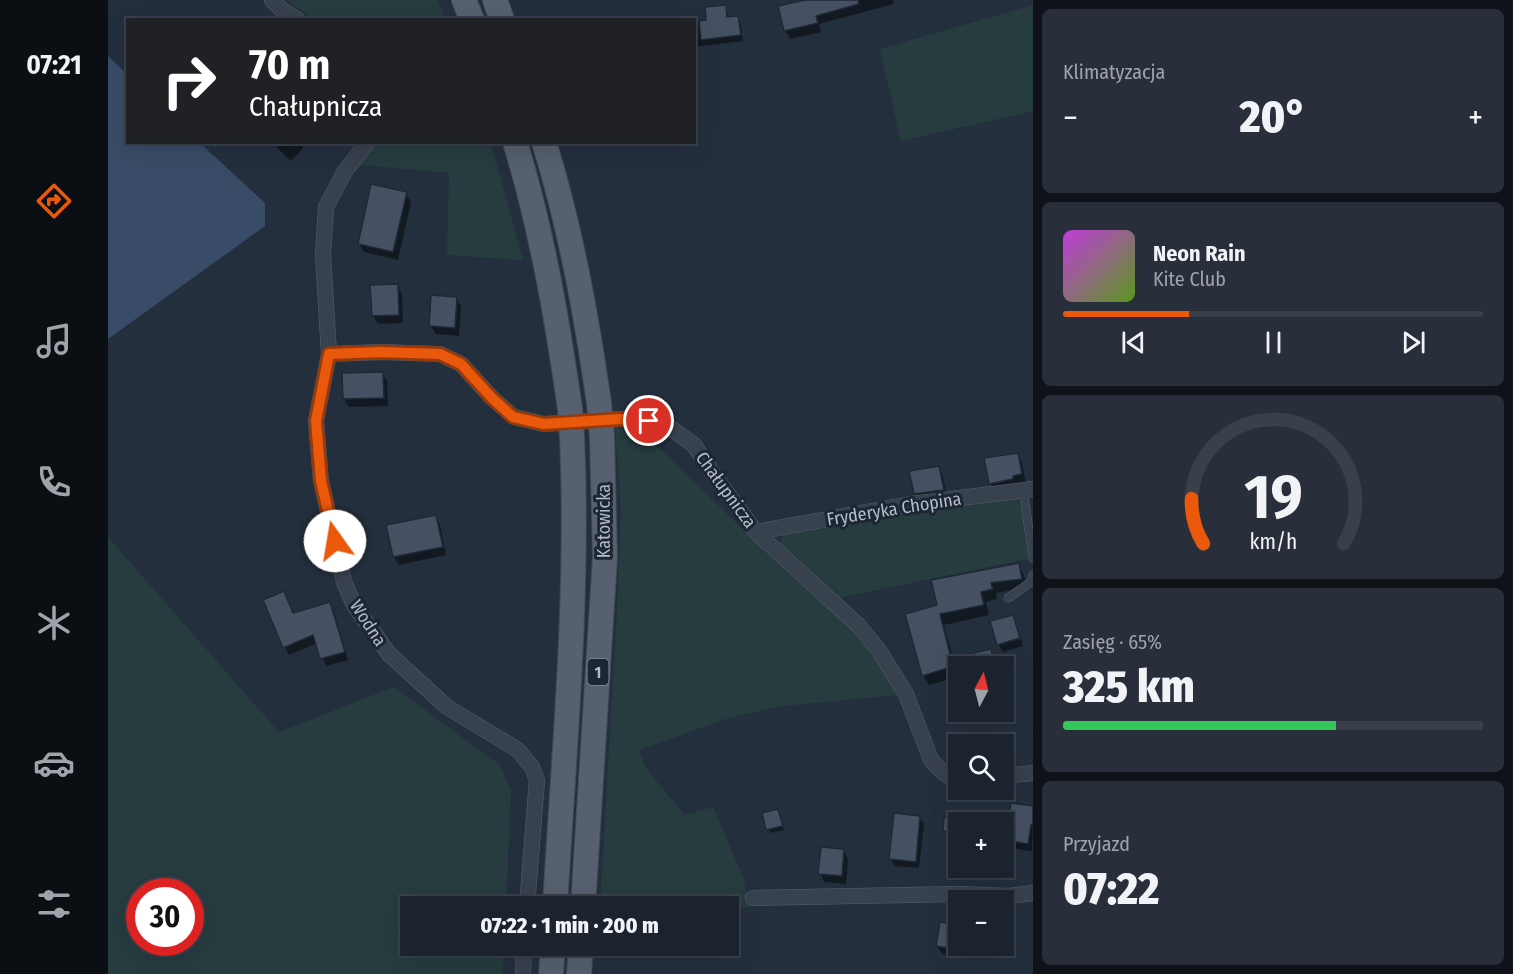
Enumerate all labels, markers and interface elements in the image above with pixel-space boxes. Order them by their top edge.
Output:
text: 70 m [249,40,330,90]
icon: right [150,42,228,120]
text: 07:21 [26,49,82,81]
text: Klimatyzacja [1063,60,1165,84]
text: 20° [1239,90,1306,144]
text: Chałupnicza [249,91,382,123]
text: − [1063,98,1078,138]
text: + [1468,98,1483,138]
icon: directions [33,180,75,222]
text: Neon Rain [1153,240,1246,267]
text: Kite Club [1153,267,1226,291]
icon: music [33,320,75,362]
icon: previous [1117,326,1150,359]
icon: pause [1257,326,1290,359]
icon: next [1397,326,1430,359]
pin [623,395,674,446]
icon: arrive [632,404,665,437]
street label: Chałupnicza [691,448,761,533]
text: 19 [1244,460,1302,535]
icon: phone [33,461,75,503]
street label: Katowicka [593,484,615,558]
street label: Fryderyka Chopina [825,487,963,530]
position arrow [303,509,367,573]
text: km/h [1249,529,1297,555]
street label: Wodna [345,596,391,650]
icon: climate [33,602,75,644]
text: Zasięg · 65% [1063,630,1162,654]
north arrow [948,656,1014,722]
map controls [948,656,1014,956]
road number: 1 [588,659,608,685]
text: 325 km [1063,660,1195,714]
button: search [948,734,1014,800]
icon: car [33,742,75,784]
button: + [948,812,1014,878]
text: Przyjazd [1063,832,1130,856]
text: 07:22 [1063,862,1159,916]
speed limit sign: 30 [126,878,204,956]
icon: filters [33,883,75,925]
button: − [948,890,1014,956]
text: 07:22 · 1 min · 200 m [480,912,659,939]

